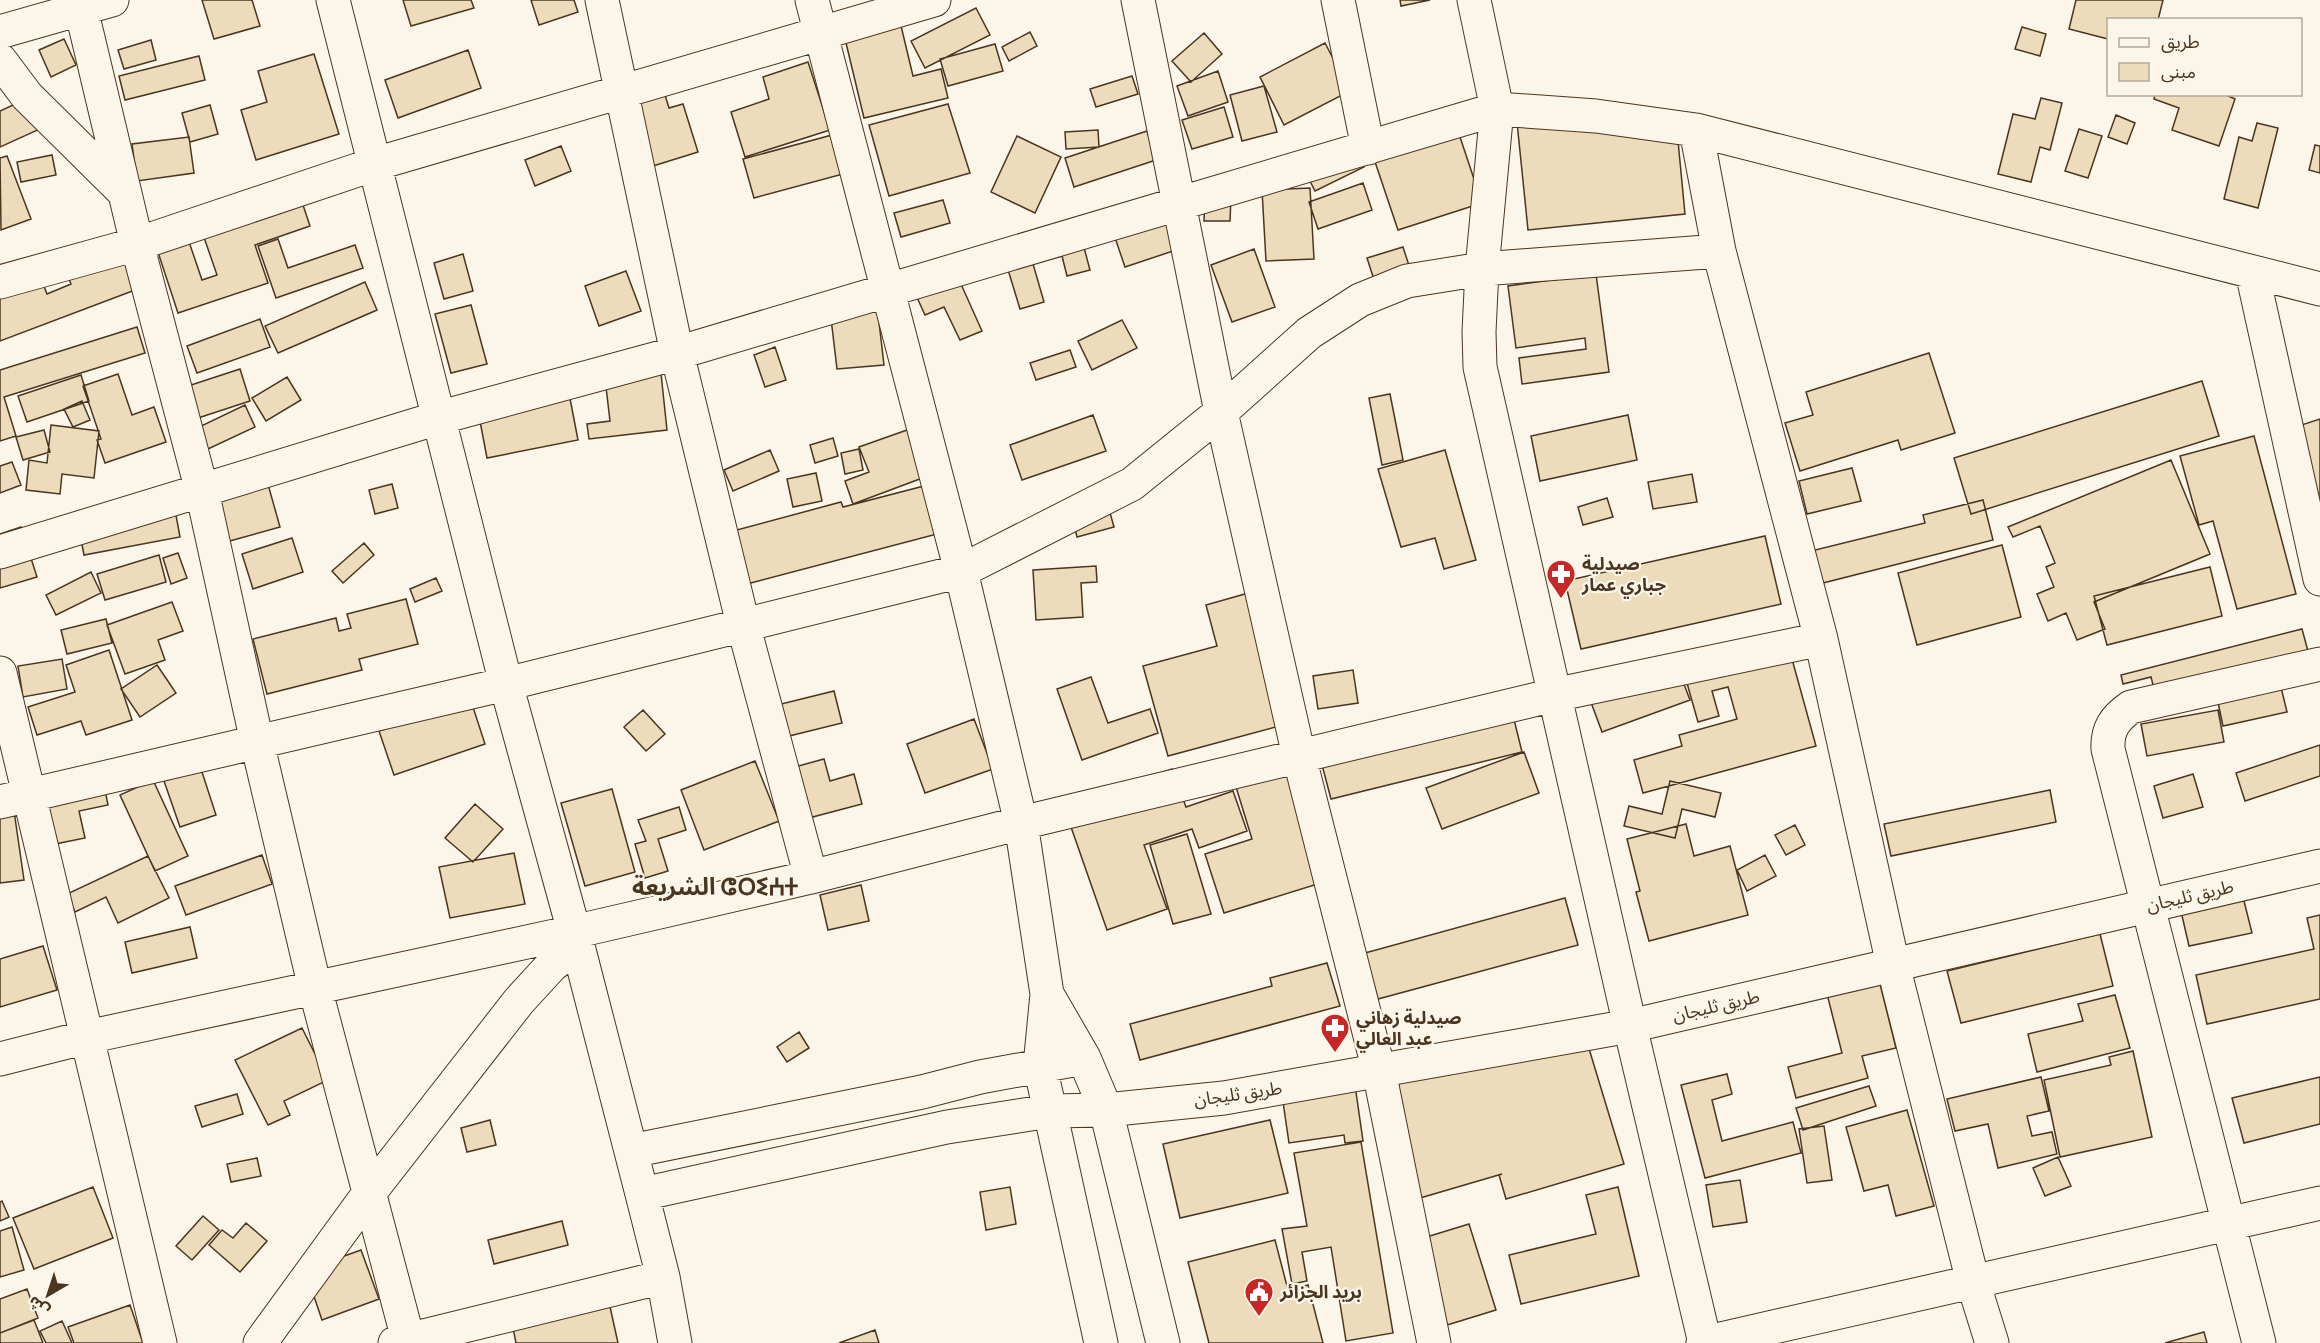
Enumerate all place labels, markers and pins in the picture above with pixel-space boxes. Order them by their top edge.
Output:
place label: صيدلية جباري عمار [1581,551,1666,599]
pharmacy icon: صيدلية جباري عمار [1545,558,1577,600]
place label: صيدلية زهاني عبد العالي [1356,1005,1462,1053]
pharmacy icon: صيدلية زهاني عبد العالي [1319,1012,1351,1054]
public building icon: بريد الجزائر [1243,1276,1275,1318]
place label: بريد الجزائر [1279,1279,1362,1303]

